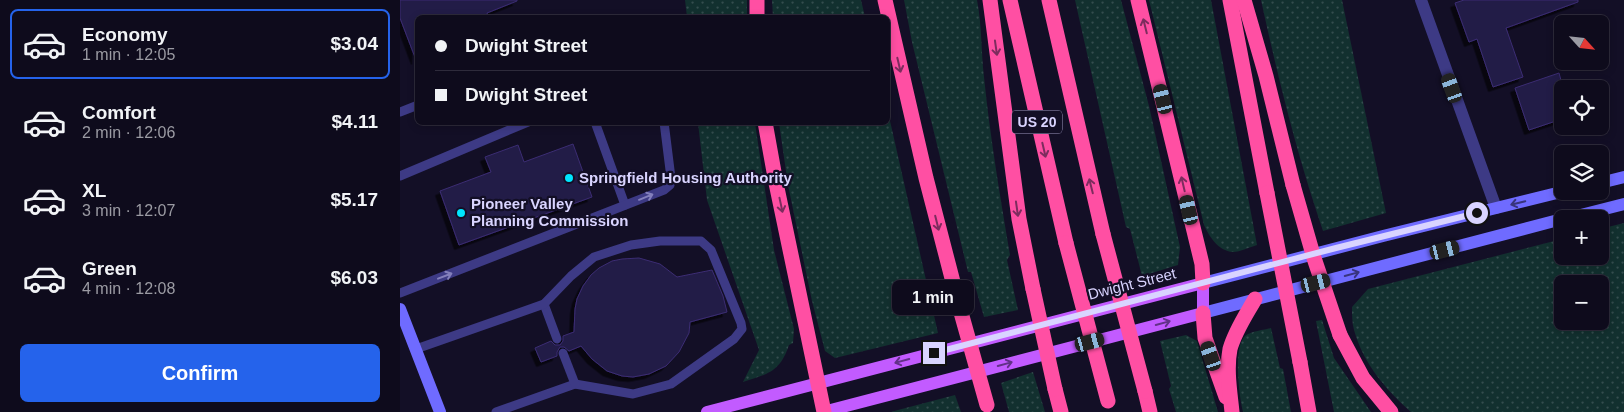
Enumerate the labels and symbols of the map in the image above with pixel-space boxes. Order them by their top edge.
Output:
north arrow [1554,15,1609,70]
one-way arrow [1140,19,1149,35]
one-way arrow [992,40,1002,56]
one-way arrow [895,56,904,72]
car [1439,71,1464,105]
car [1152,83,1173,115]
road number: US 20 [1012,110,1062,134]
one-way arrow [1040,142,1049,158]
place label: Springfield Housing Authority [579,169,792,186]
marker: Springfield Housing Authority [563,172,575,184]
one-way arrow [1178,177,1187,193]
one-way arrow [1086,179,1095,195]
one-way arrow [638,192,653,201]
car [1178,194,1199,226]
place label: Pioneer Valley Planning Commission [471,195,629,229]
one-way arrow [776,196,786,212]
one-way arrow [1510,199,1526,208]
one-way arrow [1012,201,1022,217]
route start [1466,202,1488,224]
marker: Pioneer Valley Planning Commission [455,207,467,219]
one-way arrow [933,214,942,230]
car [1428,239,1461,261]
street label: Dwight Street [1086,264,1178,303]
one-way arrow [1343,268,1359,278]
one-way arrow [437,271,453,280]
car [1299,272,1332,294]
callout: 1 min [893,280,975,316]
one-way arrow [1154,318,1170,328]
car [1073,331,1106,353]
car [1199,339,1222,373]
route end [923,342,945,364]
one-way arrow [894,357,910,366]
one-way arrow [997,359,1013,369]

